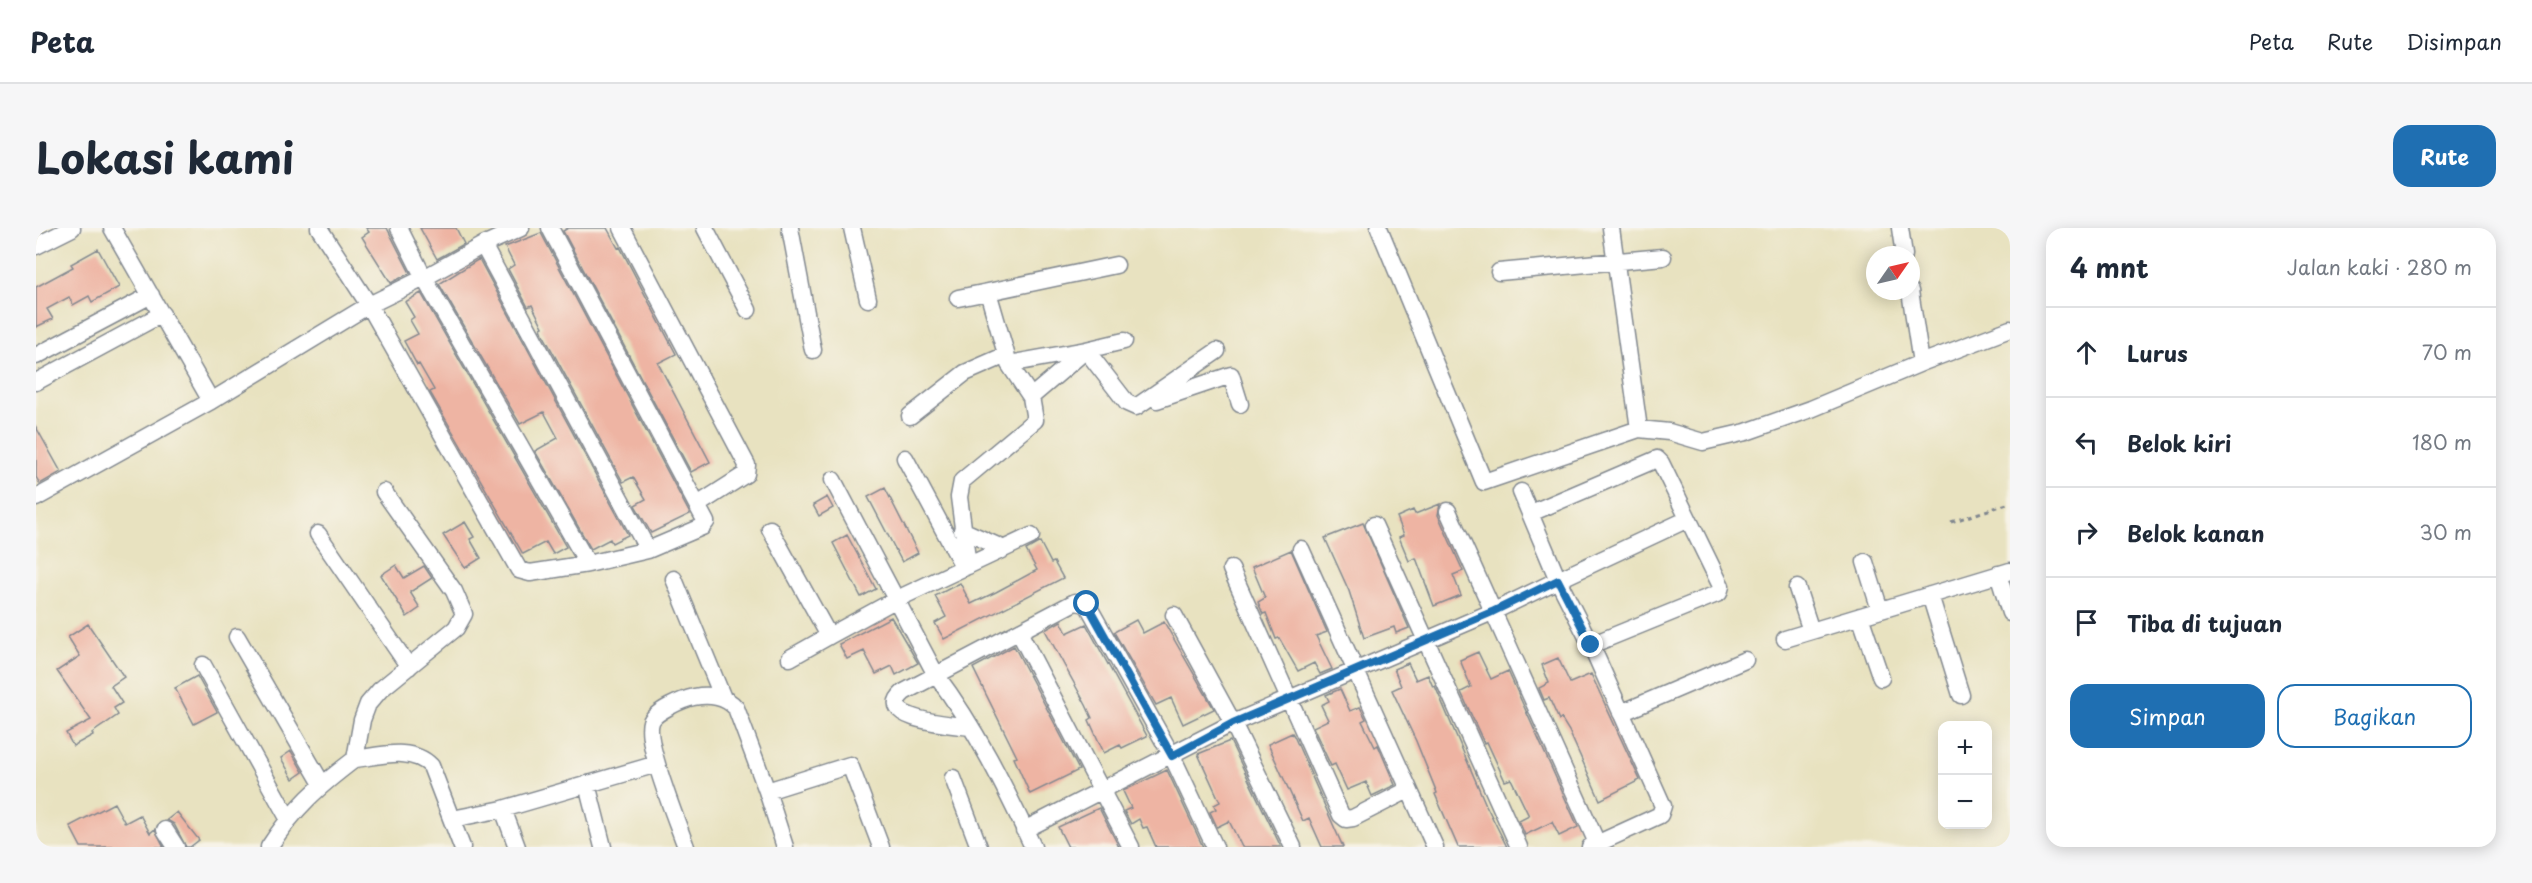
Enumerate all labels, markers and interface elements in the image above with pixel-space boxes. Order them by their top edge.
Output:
text: Peta [30,20,95,63]
text: Peta [2249,25,2294,57]
text: Rute [2327,25,2373,57]
text: Disimpan [2406,25,2502,57]
text: Lokasi kami [36,125,294,188]
button: Rute [2393,125,2496,187]
north arrow [1866,246,1920,300]
text: 4 mnt [2070,248,2149,287]
text: Jalan kaki · 280 m [2287,252,2472,282]
icon: ahead [2070,336,2103,369]
text: Lurus [2127,336,2188,369]
text: 70 m [2422,337,2472,367]
icon: left [2070,426,2103,459]
text: Belok kiri [2127,426,2231,459]
text: 180 m [2412,427,2472,457]
icon: right [2070,516,2103,549]
text: Belok kanan [2127,516,2264,549]
text: 30 m [2419,517,2472,547]
route start [1073,590,1099,616]
icon: arrive [2070,606,2103,639]
text: Tiba di tujuan [2127,606,2282,639]
route end [1577,631,1603,657]
button: Simpan [2070,684,2265,748]
button: Bagikan [2277,684,2472,748]
map controls [1938,721,1992,829]
button: + [1938,721,1992,775]
button: − [1938,775,1992,829]

